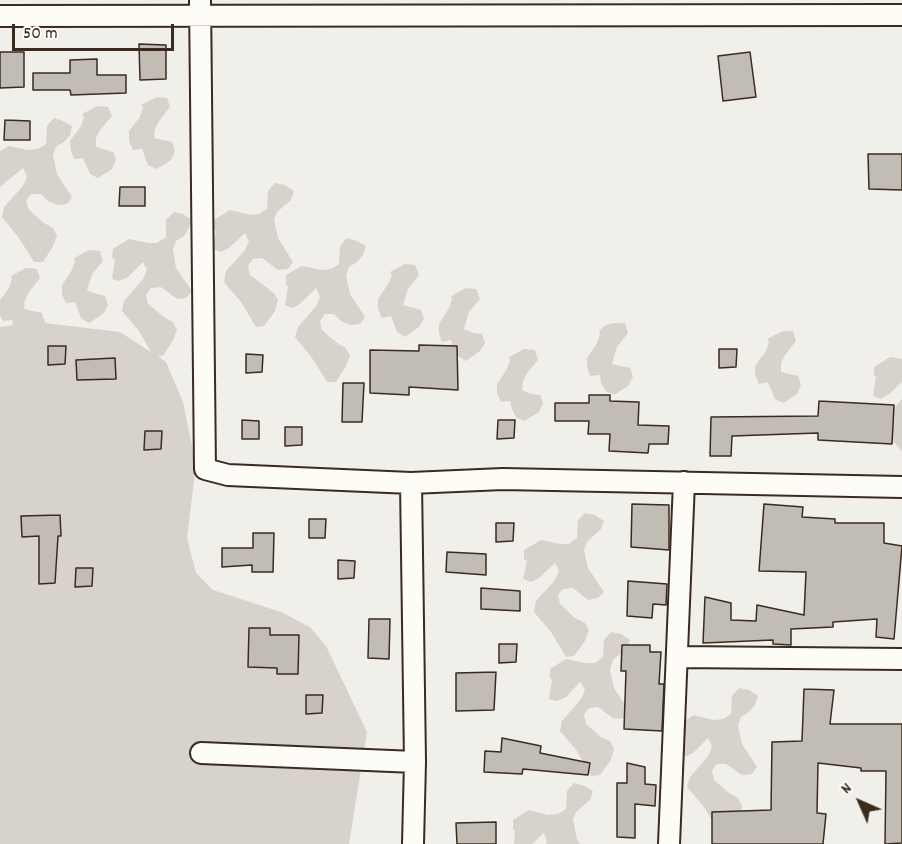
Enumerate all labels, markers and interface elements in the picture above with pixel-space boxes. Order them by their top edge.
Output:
scale bar [15,12,177,50]
text: 50 m [23,22,58,47]
north arrow [830,772,890,832]
text: N [836,778,858,800]

